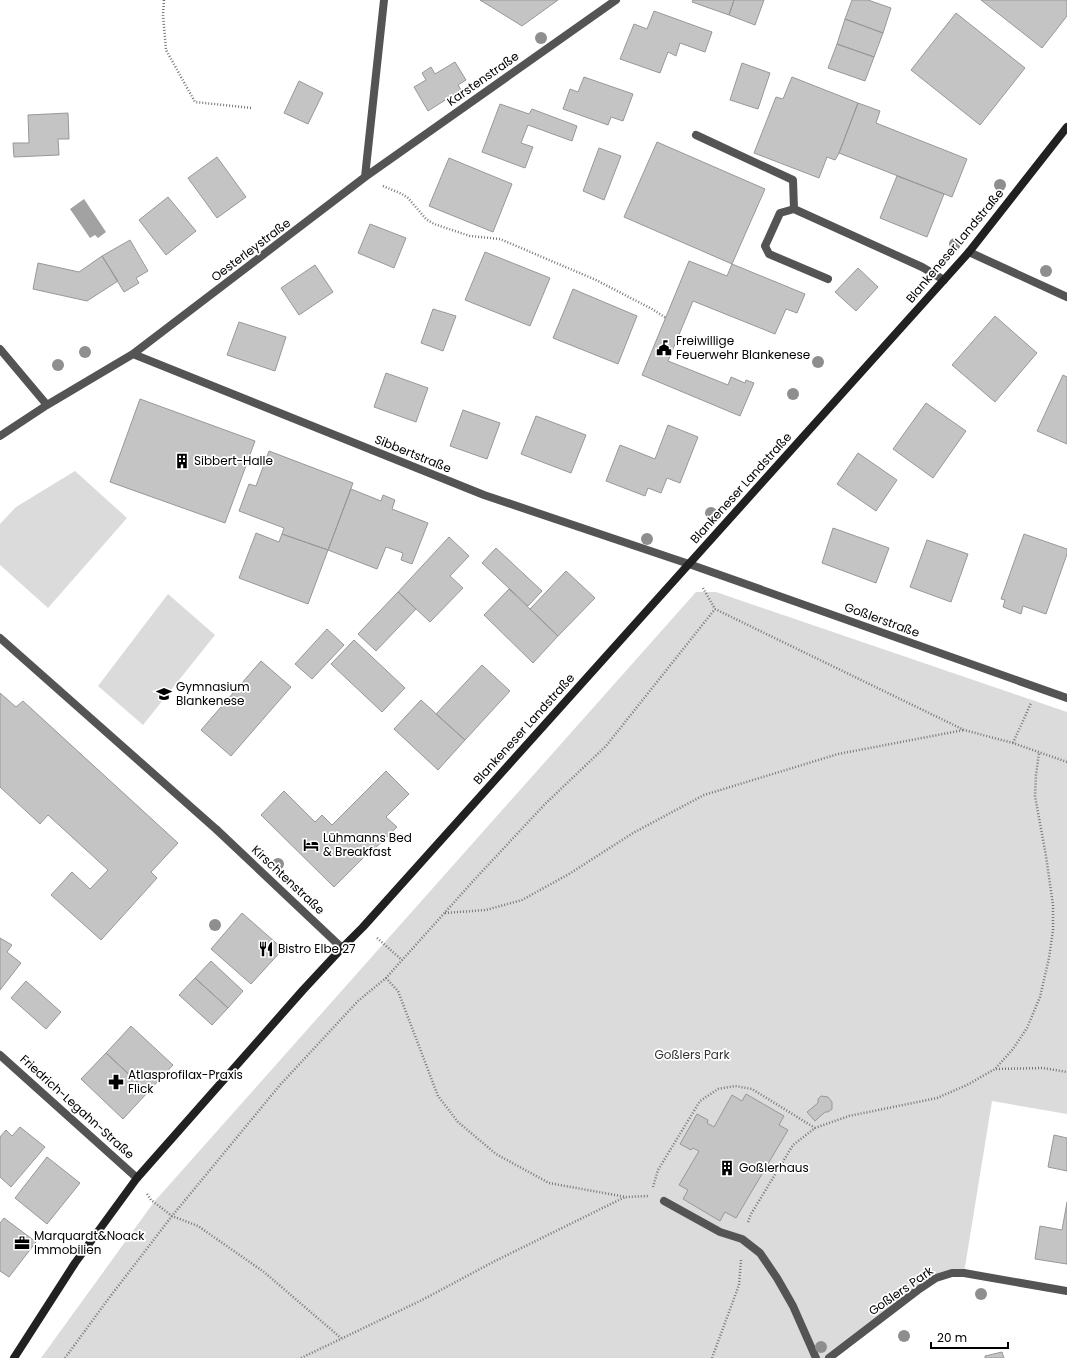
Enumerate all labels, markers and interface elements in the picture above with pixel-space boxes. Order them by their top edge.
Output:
street label: Karstenstraße [443,47,522,110]
street label: Blankeneser Landstraße [902,185,1007,306]
street label: Oesterleystraße [207,214,294,285]
place label: Freiwillige Feuerwehr Blankenese [676,332,810,363]
public building icon: Freiwillige Feuerwehr Blankenese [655,339,673,357]
street label: Blankeneser Landstraße [686,428,795,547]
street label: Sibbertstraße [372,430,454,477]
building icon: Sibbert-Halle [173,452,191,470]
place label: Sibbert-Halle [194,452,273,469]
street label: Goßlerstraße [842,598,922,641]
street label: Blankeneser Landstraße [469,669,578,788]
place label: Gymnasium Blankenese [176,678,250,709]
school or university icon: Gymnasium Blankenese [155,685,173,703]
place label: Lühmanns Bed & Breakfast [323,829,412,860]
hotel icon: Lühmanns Bed & Breakfast [302,836,320,854]
street label: Kirschtenstraße [248,841,329,918]
restaurant icon: Bistro Elbe 27 [257,940,275,958]
place label: Bistro Elbe 27 [278,940,356,957]
park label: Goßlers Park [654,1046,730,1063]
street label: Friedrich-Legahn-Straße [16,1051,138,1163]
place label: Atlasprofilax-Praxis Flick [128,1066,243,1097]
pharmacy icon: Atlasprofilax-Praxis Flick [107,1073,125,1091]
building icon: Goßlerhaus [718,1159,736,1177]
place label: Goßlerhaus [739,1159,809,1176]
place label: Marquardt&Noack Immobilien [34,1227,145,1258]
office icon: Marquardt&Noack Immobilien [13,1234,31,1252]
street label: Goßlers Park [865,1262,937,1319]
scale bar [931,1324,1008,1350]
text: 20 m [937,1329,967,1346]

